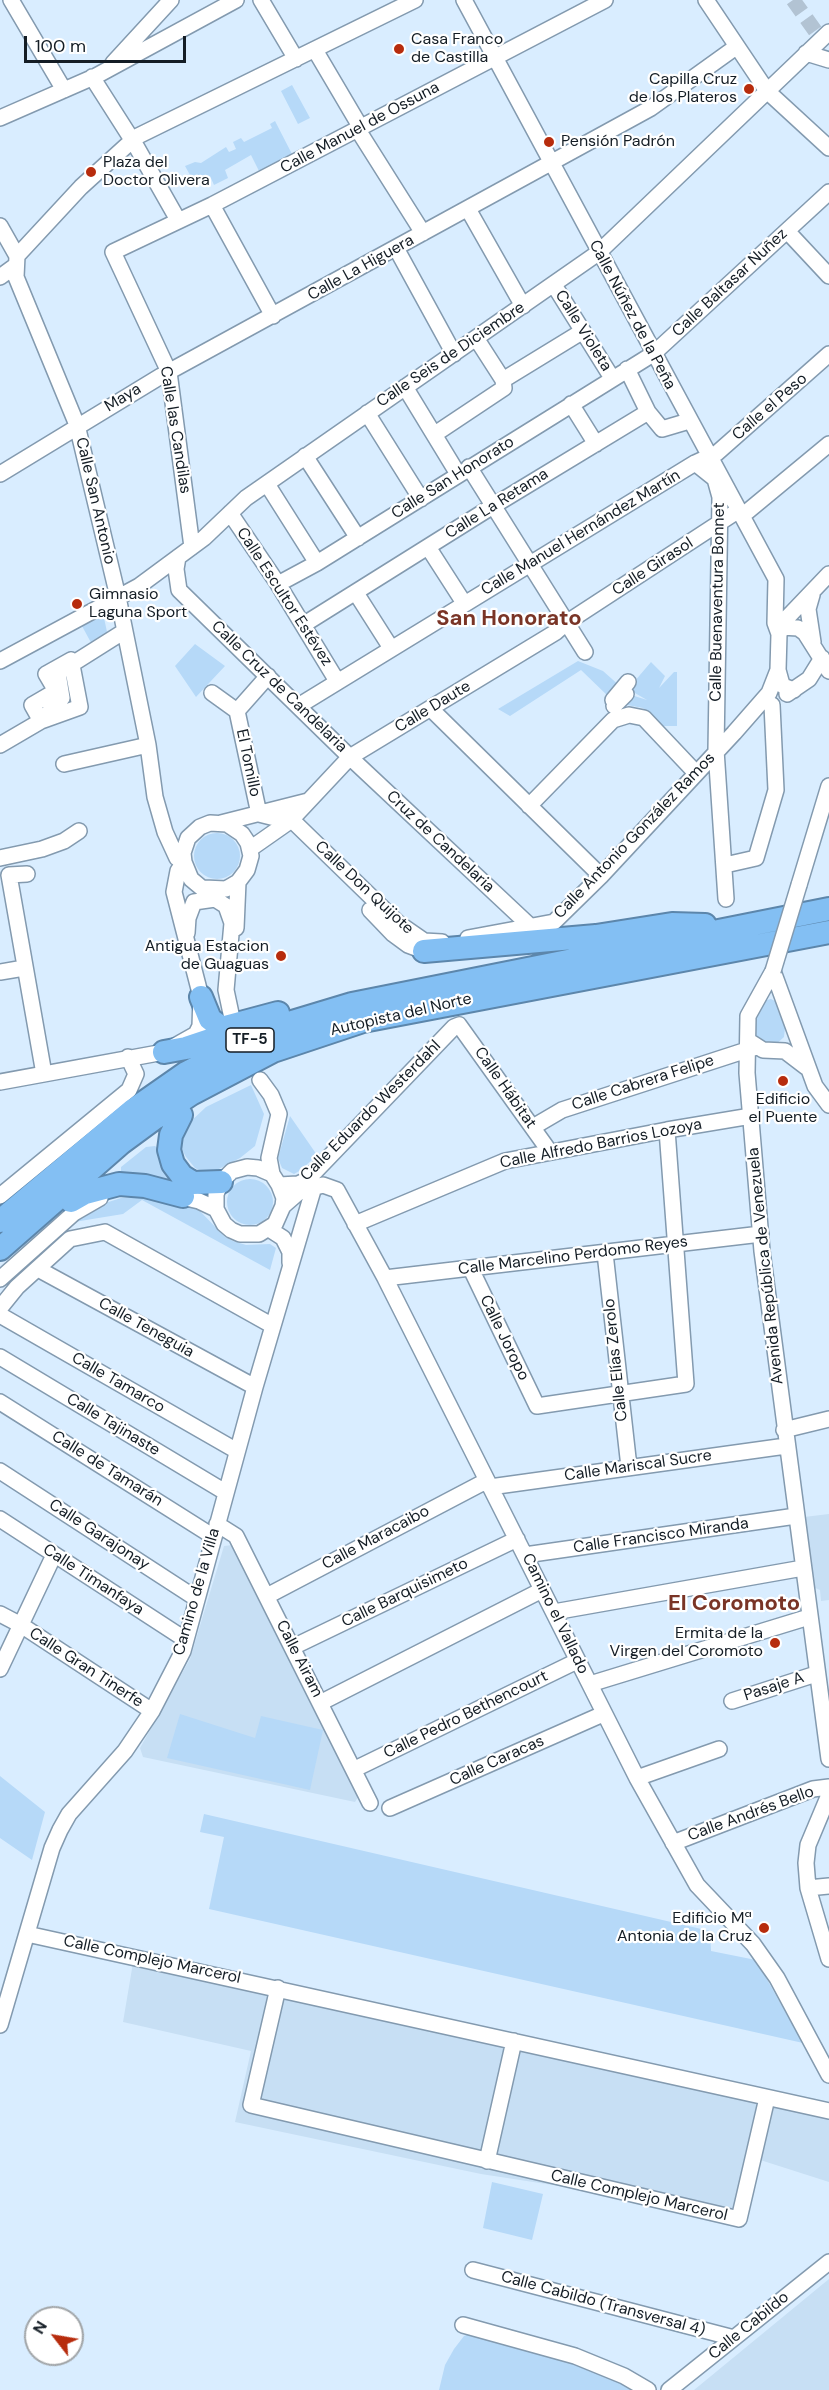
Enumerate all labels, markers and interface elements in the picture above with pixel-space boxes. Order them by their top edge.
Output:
scale bar [27,24,189,62]
place label: Casa Franco de Castilla [411,30,503,68]
text: 100 m [35,34,86,58]
marker: Casa Franco de Castilla [392,42,406,56]
place label: Capilla Cruz de los Plateros [629,70,737,108]
street label: Calle Manuel de Ossuna [277,78,443,178]
marker: Capilla Cruz de los Plateros [742,82,756,96]
place label: Pensión Padrón [561,132,675,152]
marker: Pensión Padrón [542,135,556,149]
place label: Plaza del Doctor Olivera [103,153,210,191]
marker: Plaza del Doctor Olivera [84,165,98,179]
street label: Calle Baltasar Nuñez [668,225,792,341]
street label: Calle La Higuera [304,231,418,305]
street label: Calle Núñez de la Peña [584,237,680,393]
street label: Calle Violeta [550,287,616,375]
street label: Calle Seis de Diciembre [373,298,529,412]
street label: Calle las Candilas [155,365,195,495]
street label: Calle el Peso [729,369,811,445]
street label: Maya [101,380,145,416]
street label: Calle San Honorato [388,432,518,524]
street label: Calle San Antonio [71,436,119,566]
street label: Calle La Retama [442,465,552,543]
street label: Calle Manuel Hernández Martín [478,466,684,600]
street label: Calle Buenaventura Bonnet [707,502,729,702]
street label: Calle Escultor Estévez [232,524,336,670]
street label: Calle Girasol [609,534,697,600]
place label: Gimnasio Laguna Sport [89,585,187,623]
marker: Gimnasio Laguna Sport [70,597,84,611]
district label: San Honorato [436,606,582,632]
street label: Calle Cruz de Candelaria [207,617,351,757]
street label: Calle Daute [392,677,474,737]
street label: El Tomillo [231,727,265,799]
street label: Calle Antonio González Ramos [550,749,720,923]
street label: Cruz de Candelaria [382,787,498,897]
street label: Calle Don Quijote [311,837,417,939]
place label: Antigua Estacion de Guaguas [145,937,269,975]
marker: Antigua Estacion de Guaguas [274,949,288,963]
street label: Autopista del Norte [328,989,474,1041]
road number: TF-5 [226,1028,274,1052]
street label: Calle Eduardo Westerdahl [297,1037,445,1185]
street label: Calle Hábitat [470,1044,540,1132]
street label: Calle Cabrera Felipe [570,1051,716,1115]
marker: Edificio el Puente [776,1074,790,1088]
place label: Edificio el Puente [749,1090,817,1128]
street label: Calle Alfredo Barrios Lozoya [498,1115,704,1173]
street label: Avenida República de Venezuela [744,1147,788,1385]
street label: Calle Marcelino Perdomo Reyes [457,1232,689,1280]
street label: Calle Joropo [475,1292,533,1384]
street label: Calle Teneguia [95,1294,197,1362]
street label: Calle Elías Zerolo [600,1297,632,1423]
street label: Calle Tamarco [68,1349,168,1417]
street label: Calle Tajinaste [63,1390,163,1460]
street label: Calle de Tamarán [48,1427,166,1511]
street label: Calle Mariscal Sucre [563,1446,713,1486]
street label: Calle Garajonay [45,1495,153,1575]
street label: Calle Maracaibo [319,1502,433,1574]
street label: Calle Francisco Miranda [572,1514,750,1558]
street label: Camino de la Villa [170,1526,224,1658]
street label: Calle Timanfaya [39,1540,147,1620]
street label: Camino el Vallado [517,1550,593,1678]
street label: Calle Barquisimeto [339,1554,471,1632]
district label: El Coromoto [668,1591,800,1617]
street label: Calle Airam [271,1617,327,1701]
street label: Calle Gran Tinerfe [25,1624,147,1712]
place label: Ermita de la Virgen del Coromoto [610,1624,763,1662]
marker: Ermita de la Virgen del Coromoto [768,1636,782,1650]
street label: Calle Pedro Bethencourt [381,1667,551,1763]
street label: Pasaje A [741,1668,807,1706]
street label: Calle Caracas [447,1732,547,1790]
street label: Calle Andrés Bello [685,1782,817,1846]
place label: Edificio Mª Antonia de la Cruz [617,1909,752,1947]
marker: Edificio Mª Antonia de la Cruz [757,1921,771,1935]
street label: Calle Complejo Marcerol [62,1932,242,1988]
street label: Calle Complejo Marcerol [549,2166,729,2226]
street label: Calle Cabildo (Transversal 4) [499,2267,707,2341]
street label: Calle Cabildo [705,2288,793,2364]
north arrow [24,2306,84,2366]
text: N [28,2317,52,2338]

